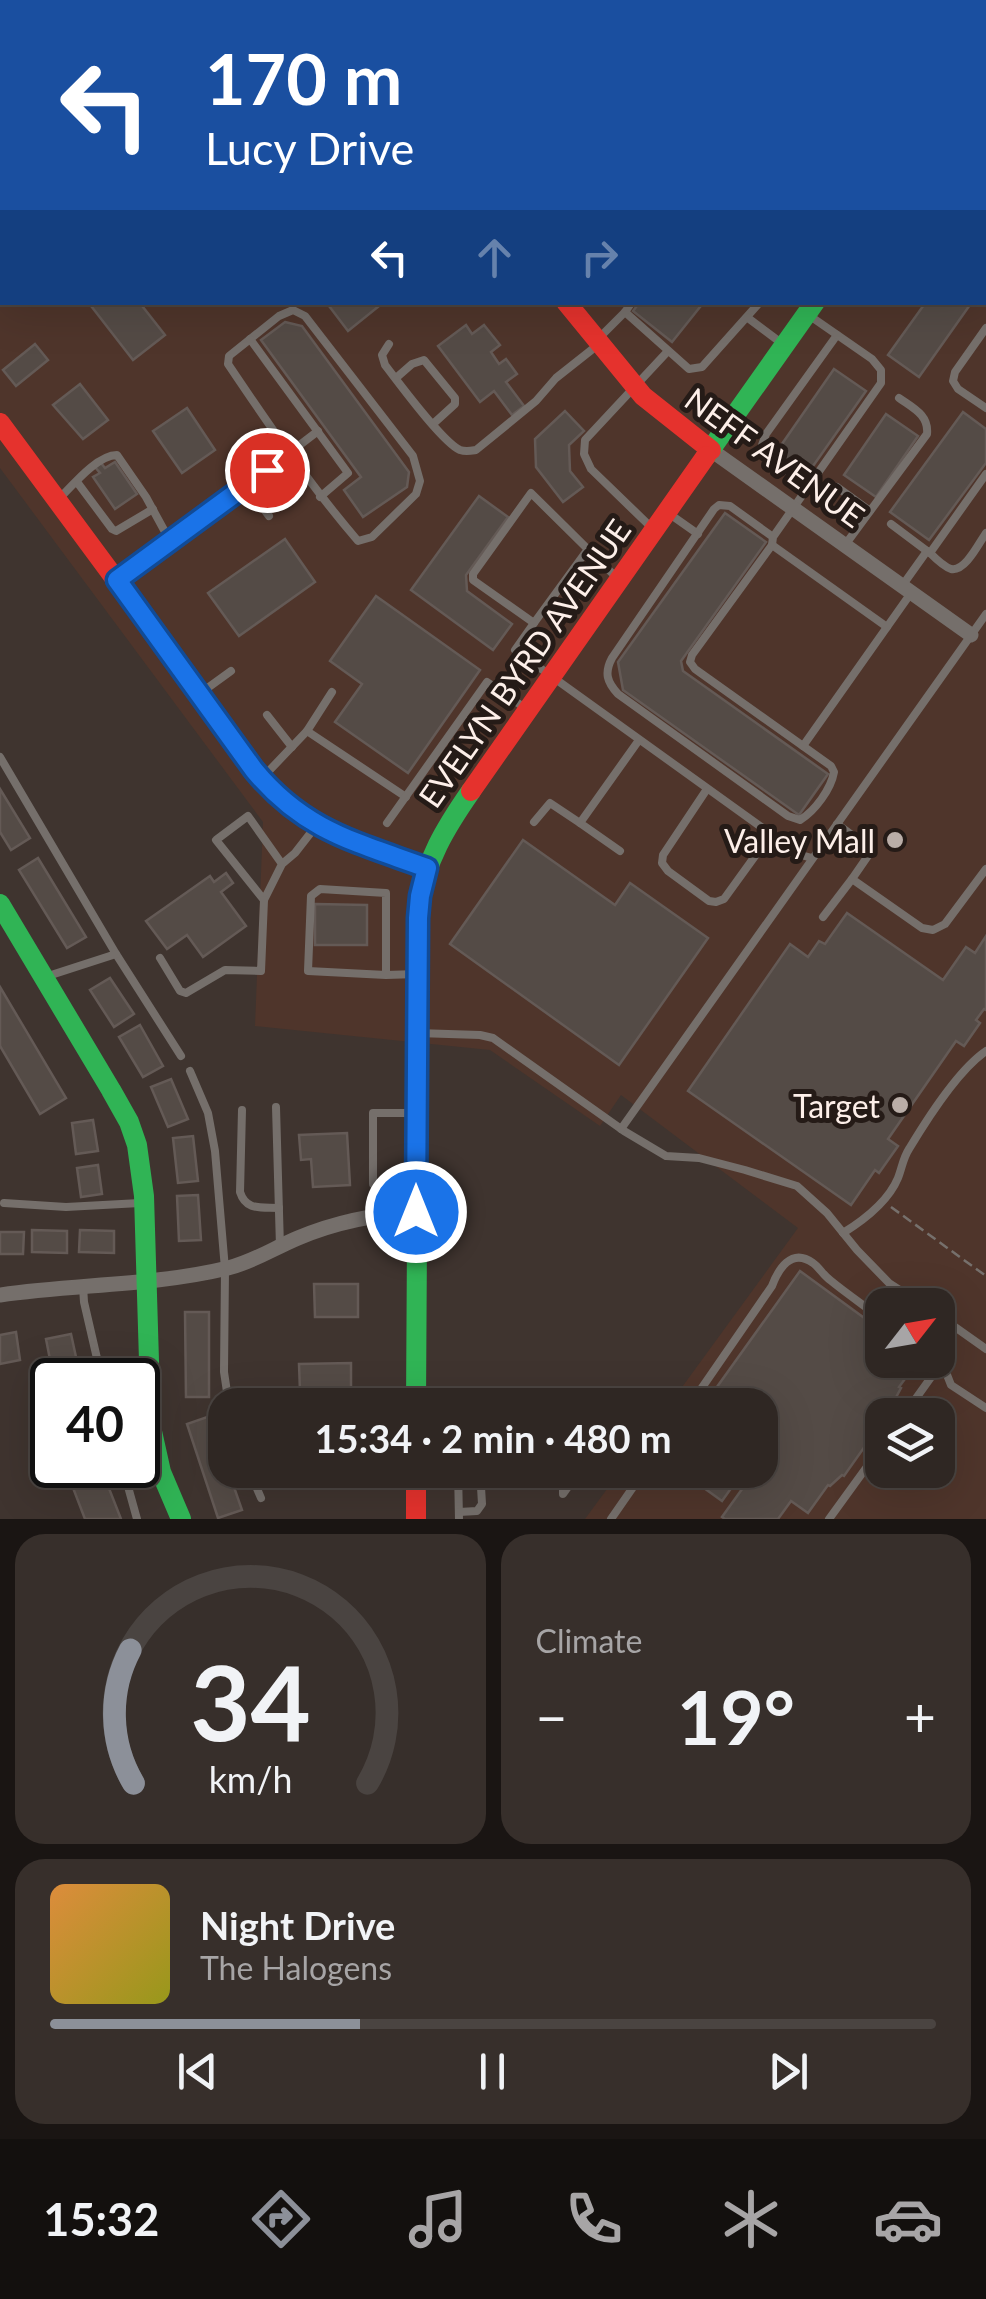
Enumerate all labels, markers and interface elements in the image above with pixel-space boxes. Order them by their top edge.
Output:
text: 170 m [205,36,402,120]
icon: left [40,40,170,170]
text: Lucy Drive [205,121,414,175]
icon: left [362,230,417,285]
icon: ahead [467,230,522,285]
icon: right [572,230,627,285]
street label: NEFF AVENUE [678,379,872,535]
pin [225,428,310,513]
icon: arrive [240,443,295,498]
street label: EVELYN BYRD AVENUE [410,512,638,814]
place label: Valley Mall [724,821,875,860]
marker: Valley Mall [884,829,906,851]
place label: Target [793,1086,881,1125]
marker: Target [889,1094,911,1116]
position arrow [364,1160,468,1264]
north arrow [865,1288,955,1378]
map controls [865,1288,955,1488]
speed limit sign: 40 [30,1358,160,1488]
button: layers [865,1398,955,1488]
text: 15:34 · 2 min · 480 m [314,1415,672,1461]
text: Climate [536,1621,642,1660]
text: 34 [190,1638,311,1763]
text: 19° [677,1671,795,1761]
text: − [536,1683,567,1749]
text: + [904,1683,936,1749]
text: km/h [208,1758,292,1801]
text: Night Drive [200,1902,395,1948]
text: The Halogens [200,1948,392,1987]
icon: previous [170,2044,225,2099]
icon: pause [465,2044,520,2099]
icon: next [761,2044,816,2099]
icon: directions [246,2184,316,2254]
icon: music [403,2184,473,2254]
icon: phone [559,2184,629,2254]
icon: climate [716,2184,786,2254]
icon: car [873,2184,943,2254]
text: 15:32 [43,2192,159,2246]

